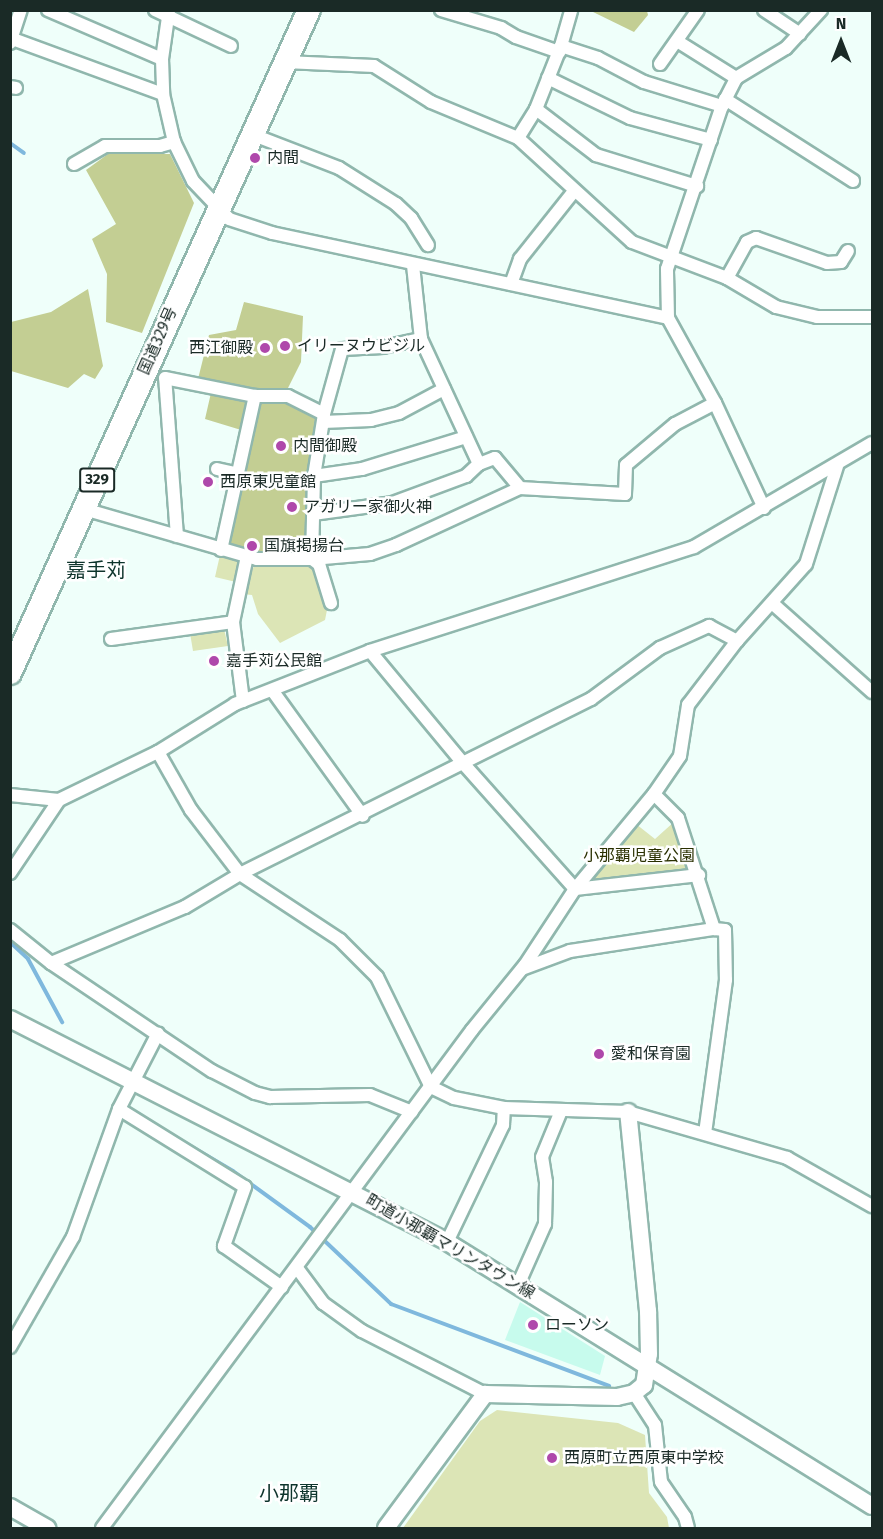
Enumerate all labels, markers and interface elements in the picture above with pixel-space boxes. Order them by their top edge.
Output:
north arrow [811,12,871,72]
text: N [836,14,846,33]
place label: 内間 [267,148,299,168]
marker: 内間 [248,151,262,165]
street label: 国道329号 [135,304,181,378]
place label: イリーヌウビジル [297,336,425,356]
place label: 西江御殿 [189,338,253,358]
marker: イリーヌウビジル [278,339,292,353]
marker: 西江御殿 [258,341,272,355]
place label: 内間御殿 [293,436,357,456]
marker: 内間御殿 [274,439,288,453]
road number: 329 [79,468,115,492]
place label: 西原東児童館 [220,472,316,492]
marker: 西原東児童館 [201,475,215,489]
place label: アガリー家御火神 [304,497,432,517]
marker: アガリー家御火神 [285,500,299,514]
place label: 国旗掲揚台 [264,536,344,556]
marker: 国旗掲揚台 [245,539,259,553]
district label: 嘉手苅 [66,558,126,582]
place label: 嘉手苅公民館 [226,651,322,671]
marker: 嘉手苅公民館 [207,654,221,668]
park label: 小那覇児童公園 [583,846,695,866]
place label: 愛和保育園 [611,1044,691,1064]
marker: 愛和保育園 [592,1047,606,1061]
street label: 町道小那覇マリンタウン線 [362,1191,538,1303]
place label: ローソン [545,1315,609,1335]
marker: ローソン [526,1318,540,1332]
place label: 西原町立西原東中学校 [564,1448,724,1468]
marker: 西原町立西原東中学校 [545,1451,559,1465]
district label: 小那覇 [259,1481,319,1505]

